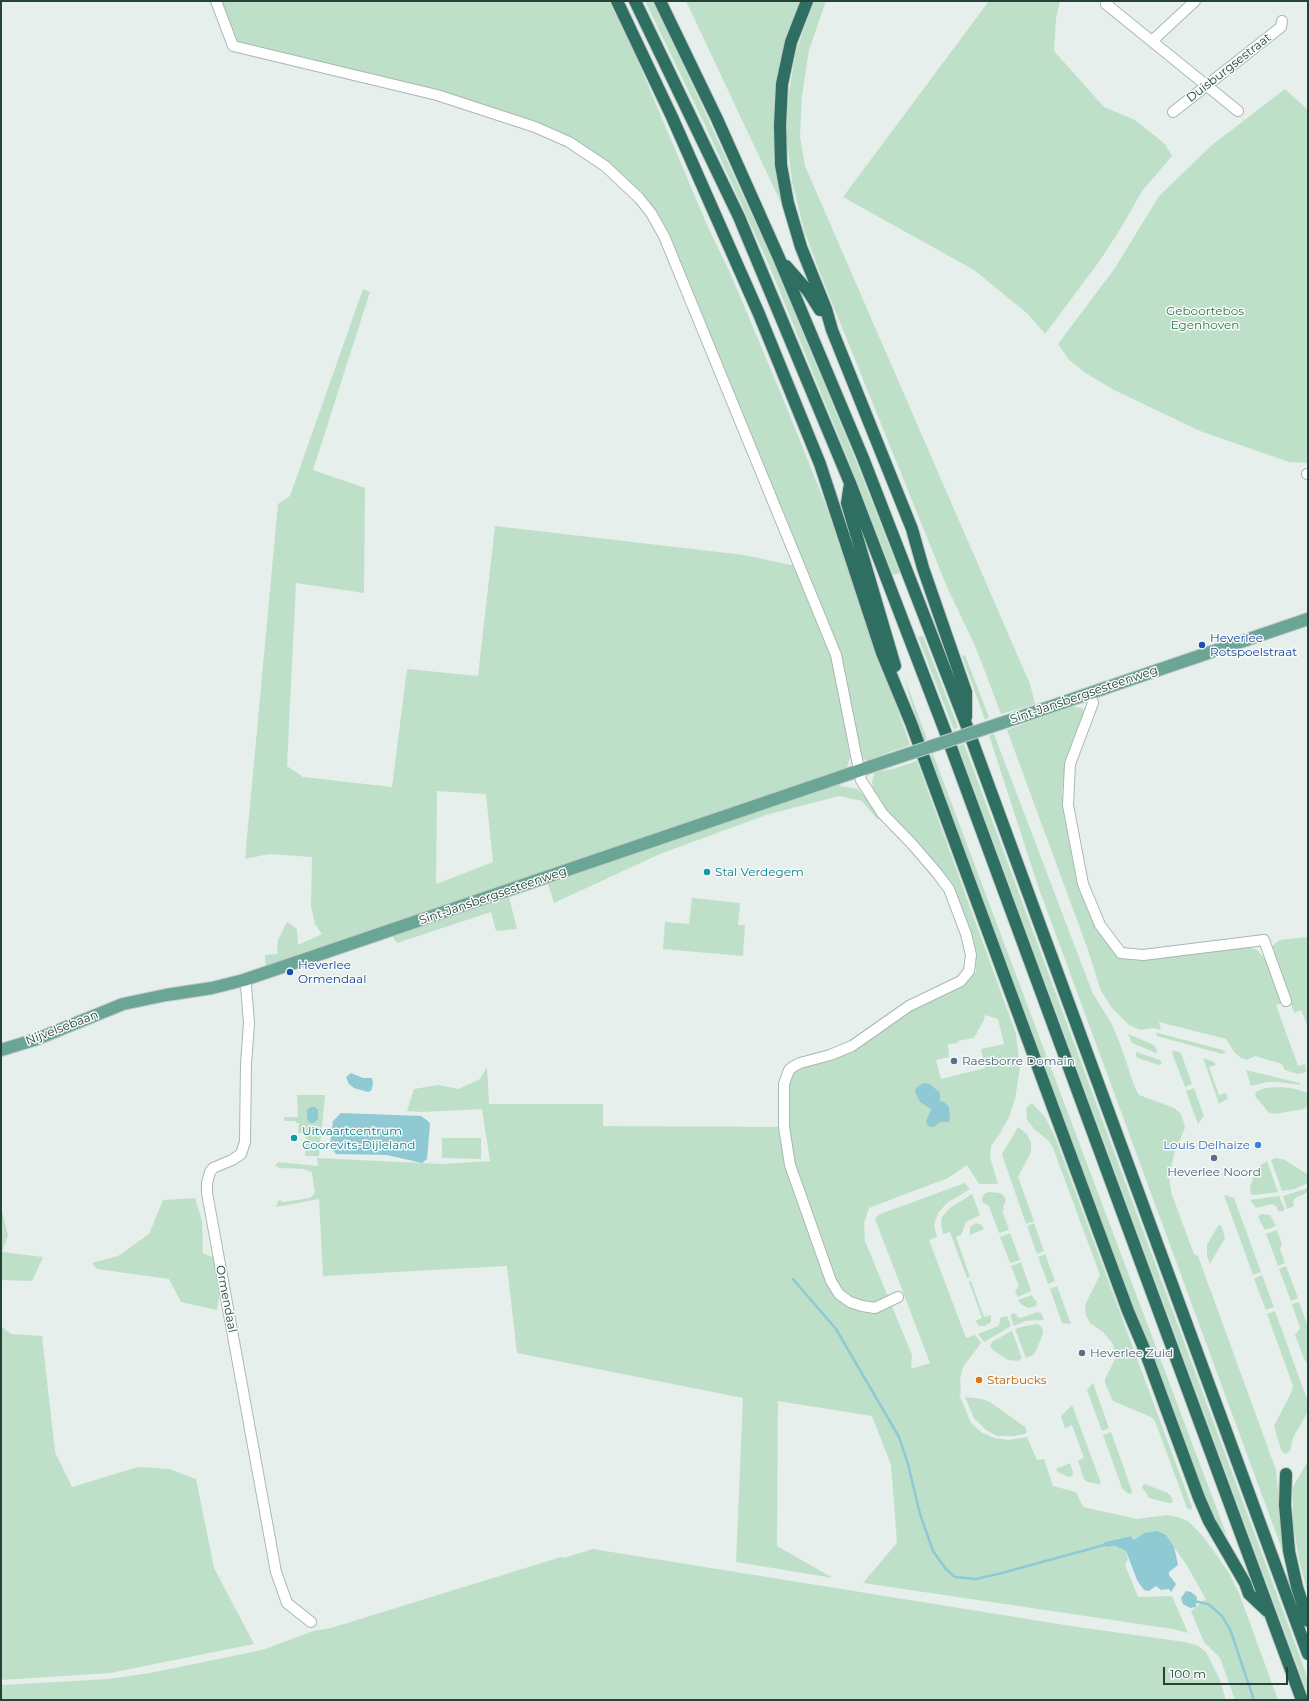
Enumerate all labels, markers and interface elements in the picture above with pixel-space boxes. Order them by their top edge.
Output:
street label: Duisburgsestraat [1184,31,1274,105]
park label: Geboortebos Egenhoven [1166,304,1244,332]
place label: Heverlee Rotspoelstraat [1210,631,1297,659]
marker: Heverlee Rotspoelstraat [1197,640,1207,650]
street label: Sint-Jansbergsesteenweg [1008,663,1160,727]
street label: Sint-Jansbergsesteenweg [417,864,569,928]
place label: Stal Verdegem [715,865,804,879]
marker: Stal Verdegem [702,867,712,877]
place label: Heverlee Ormendaal [298,958,366,986]
marker: Heverlee Ormendaal [285,967,295,977]
street label: Nijvelsebaan [24,1008,100,1048]
place label: Raesborre Domain [962,1054,1075,1068]
marker: Raesborre Domain [949,1056,959,1066]
place label: Uitvaartcentrum Coorevits-Dijleland [302,1124,415,1152]
marker: Uitvaartcentrum Coorevits-Dijleland [289,1133,299,1143]
place label: Louis Delhaize [1163,1138,1250,1152]
marker: Louis Delhaize [1253,1140,1263,1150]
marker: Heverlee Noord [1209,1153,1219,1163]
place label: Heverlee Noord [1167,1165,1261,1179]
street label: Ormendaal [212,1264,240,1334]
place label: Heverlee Zuid [1090,1346,1173,1360]
marker: Heverlee Zuid [1077,1348,1087,1358]
place label: Starbucks [987,1373,1047,1387]
marker: Starbucks [974,1375,984,1385]
scale bar [1165,1659,1290,1685]
text: 100 m [1170,1666,1206,1681]

